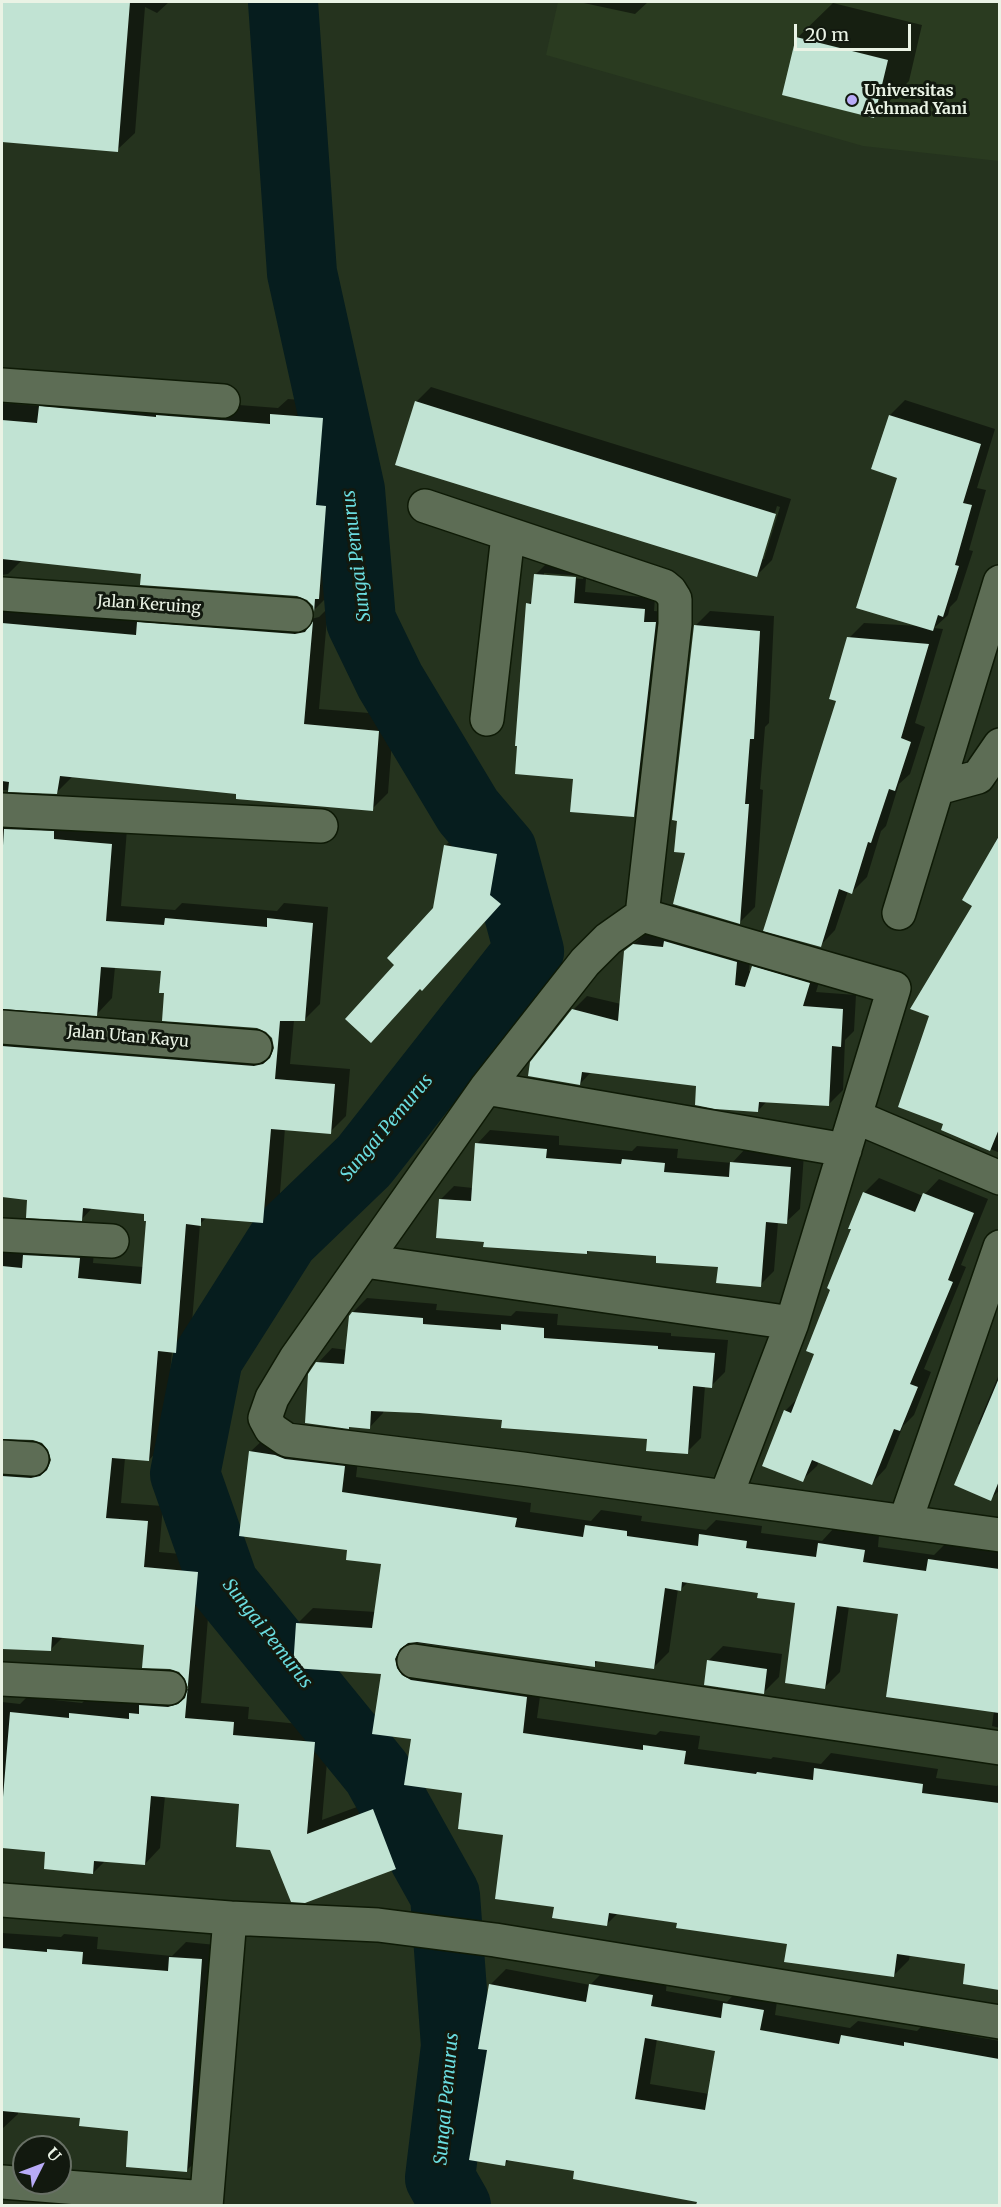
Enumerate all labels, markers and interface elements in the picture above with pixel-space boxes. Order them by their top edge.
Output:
scale bar [797,12,914,50]
text: 20 m [805,23,849,46]
place label: Universitas Achmad Yani [864,81,967,119]
marker: Universitas Achmad Yani [845,93,859,107]
water label: Sungai Pemurus [338,489,376,623]
street label: Jalan Keruing [96,592,202,618]
street label: Jalan Utan Kayu [66,1022,190,1052]
water label: Sungai Pemurus [336,1070,438,1186]
water label: Sungai Pemurus [218,1575,316,1693]
water label: Sungai Pemurus [430,2032,464,2166]
north arrow [12,2135,72,2195]
text: U [42,2143,65,2165]

